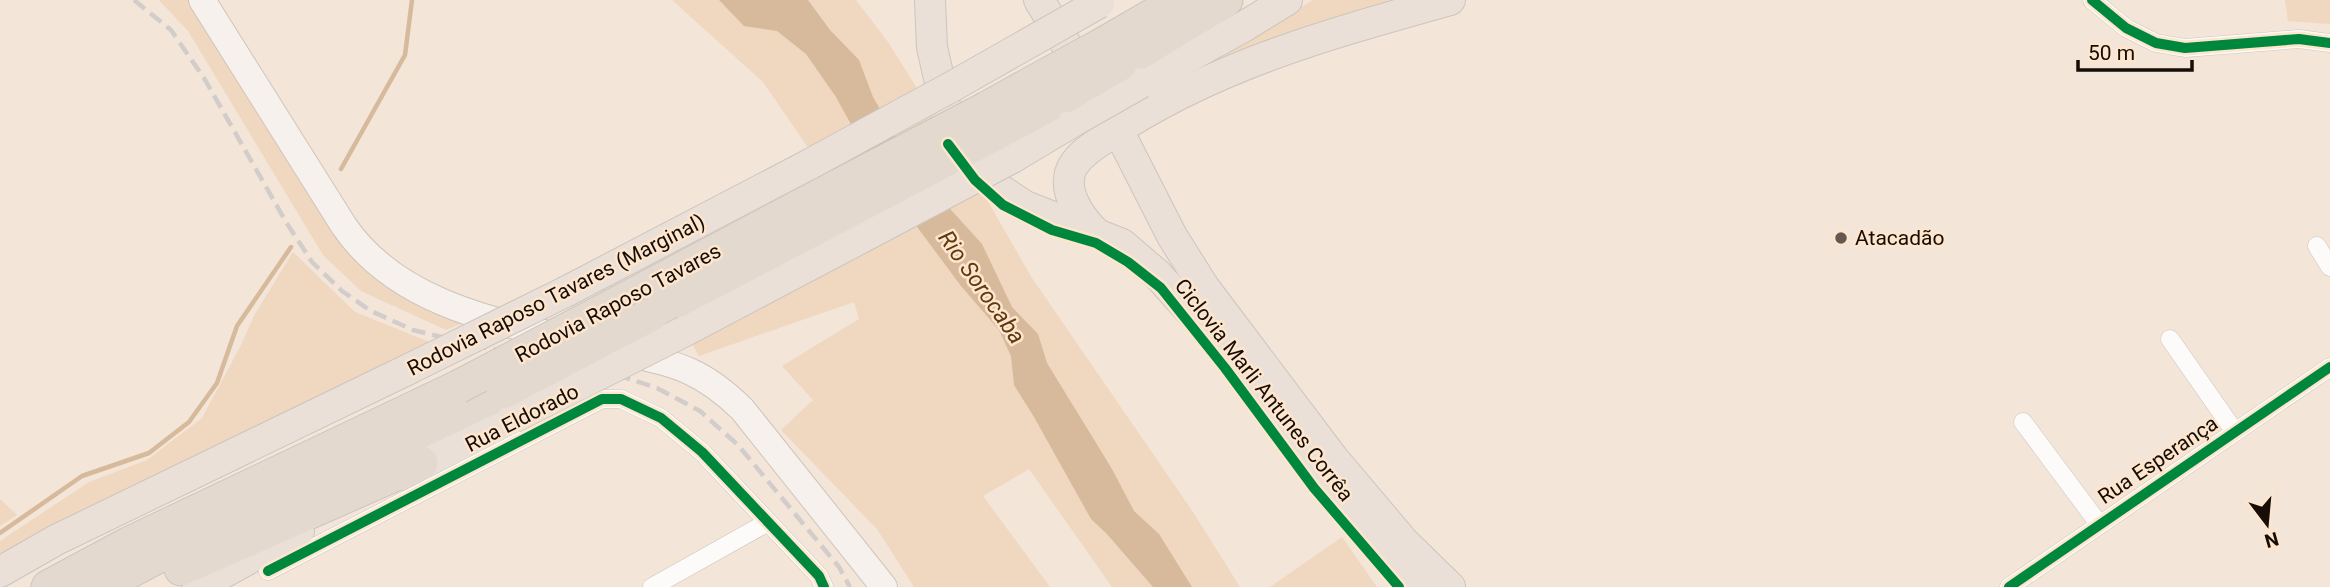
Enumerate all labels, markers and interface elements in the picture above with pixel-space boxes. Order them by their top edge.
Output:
scale bar [2078,28,2192,72]
text: 50 m [2088,41,2135,65]
street label: Rodovia Raposo Tavares (Marginal) [403,209,709,381]
water label: Rio Sorocaba [933,225,1031,349]
place label: Atacadão [1855,226,1944,250]
marker: Atacadão [1833,230,1849,246]
street label: Rodovia Raposo Tavares [511,238,725,368]
street label: Ciclovia Marli Antunes Corrêa [1170,274,1358,506]
street label: Rua Eldorado [461,379,583,457]
street label: Rua Esperança [2094,411,2222,509]
north arrow [2232,489,2302,559]
text: N [2262,527,2281,553]

